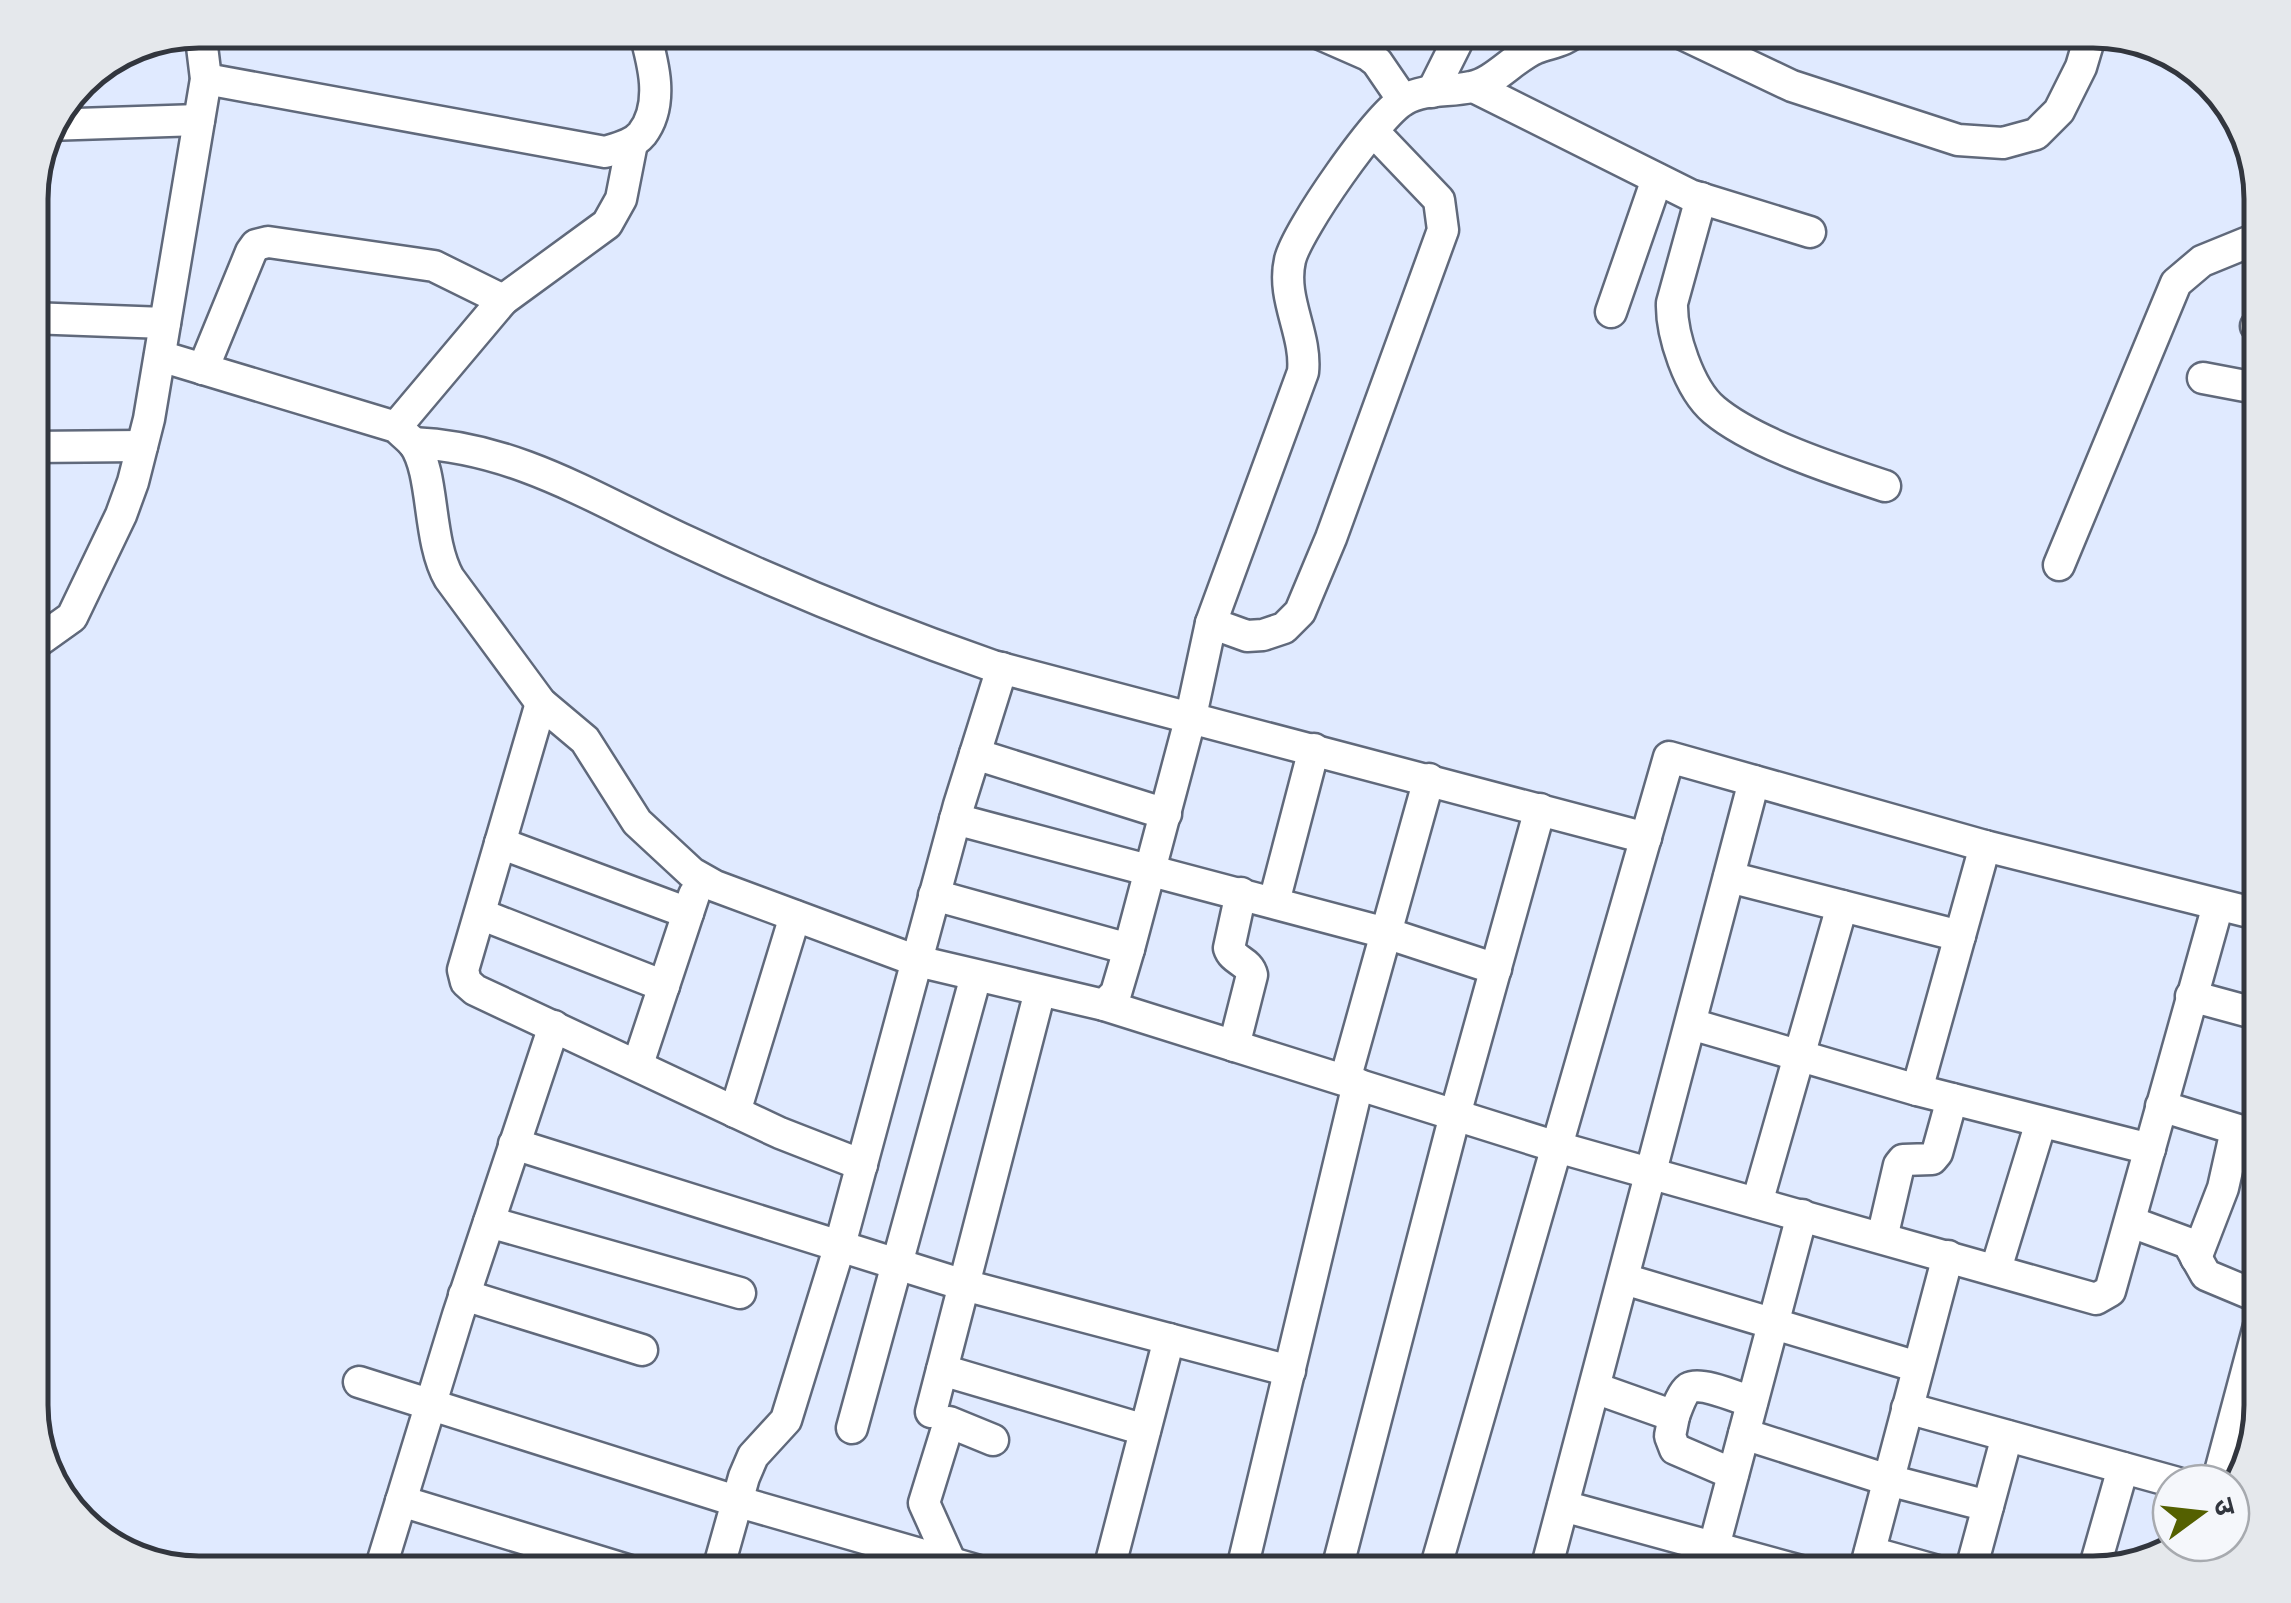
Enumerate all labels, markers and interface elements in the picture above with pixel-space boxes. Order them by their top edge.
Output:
north arrow [2151,1463,2251,1563]
text: उ [2207,1494,2243,1519]

